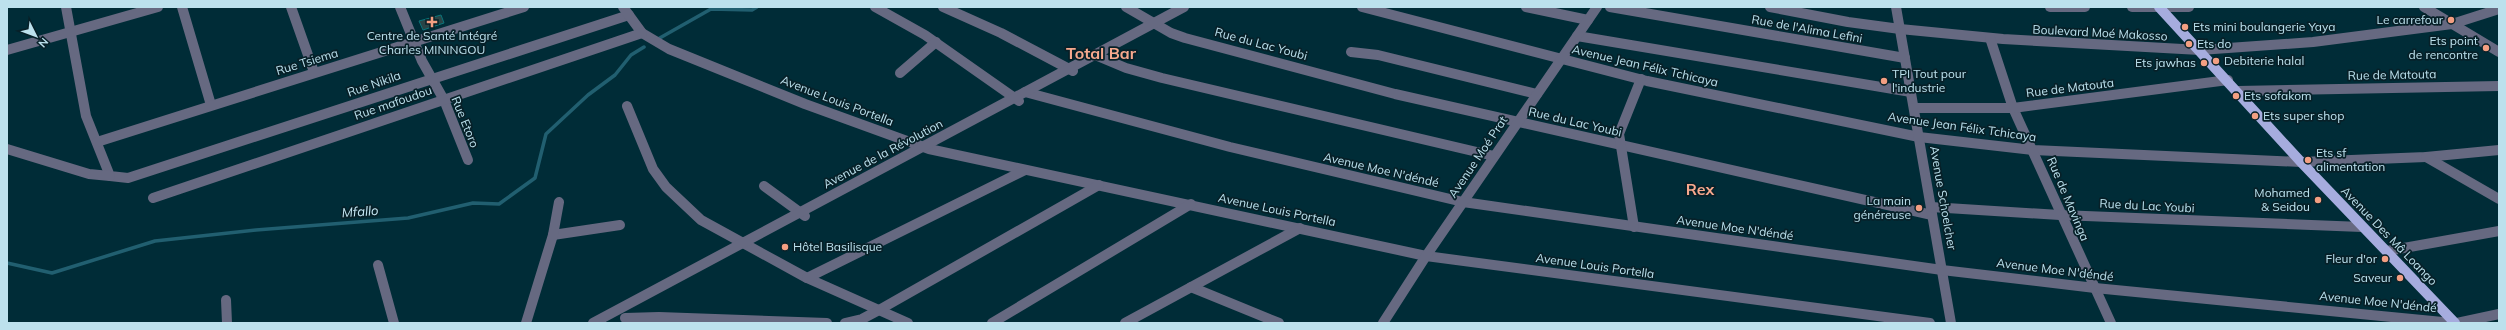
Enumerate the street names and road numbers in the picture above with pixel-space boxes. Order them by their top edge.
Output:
street label: Rue de l'Alima Lefini [1750,11,1864,46]
street label: Boulevard Moé Makosso [2032,21,2168,44]
street label: Rue du Lac Youbi [1213,24,1309,63]
street label: Avenue Jean Félix Tchicaya [1570,41,1720,90]
street label: Rue Tsiema [274,45,340,78]
street label: Rue de Matouta [2348,66,2436,83]
street label: Rue Nikila [345,67,403,100]
street label: Avenue Louis Portella [779,72,896,129]
street label: Rue de Matouta [2025,75,2115,100]
street label: Rue mafoudou [352,82,434,123]
street label: Rue Etoro [448,94,483,150]
street label: Rue du Lac Youbi [1527,104,1623,140]
street label: Avenue Jean Félix Tchicaya [1887,109,2037,144]
street label: Avenue Moé Prat [1445,113,1510,200]
street label: Avenue de la Révolution [820,116,945,192]
street label: Avenue Schoelcher [1927,145,1960,252]
street label: Avenue Moe N'déndé [1322,149,1440,190]
street label: Rue de Mavinga [2044,155,2093,243]
street label: Avenue Des Mâ Loango [2338,183,2441,288]
street label: Avenue Louis Portella [1217,190,1337,229]
street label: Rue du Lac Youbi [2099,196,2195,215]
street label: Avenue Moe N'déndé [1676,212,1794,243]
street label: Avenue Louis Portella [1535,250,1655,281]
street label: Avenue Moe N'déndé [1996,255,2114,284]
street label: Avenue Moe N'déndé [2319,288,2437,315]

